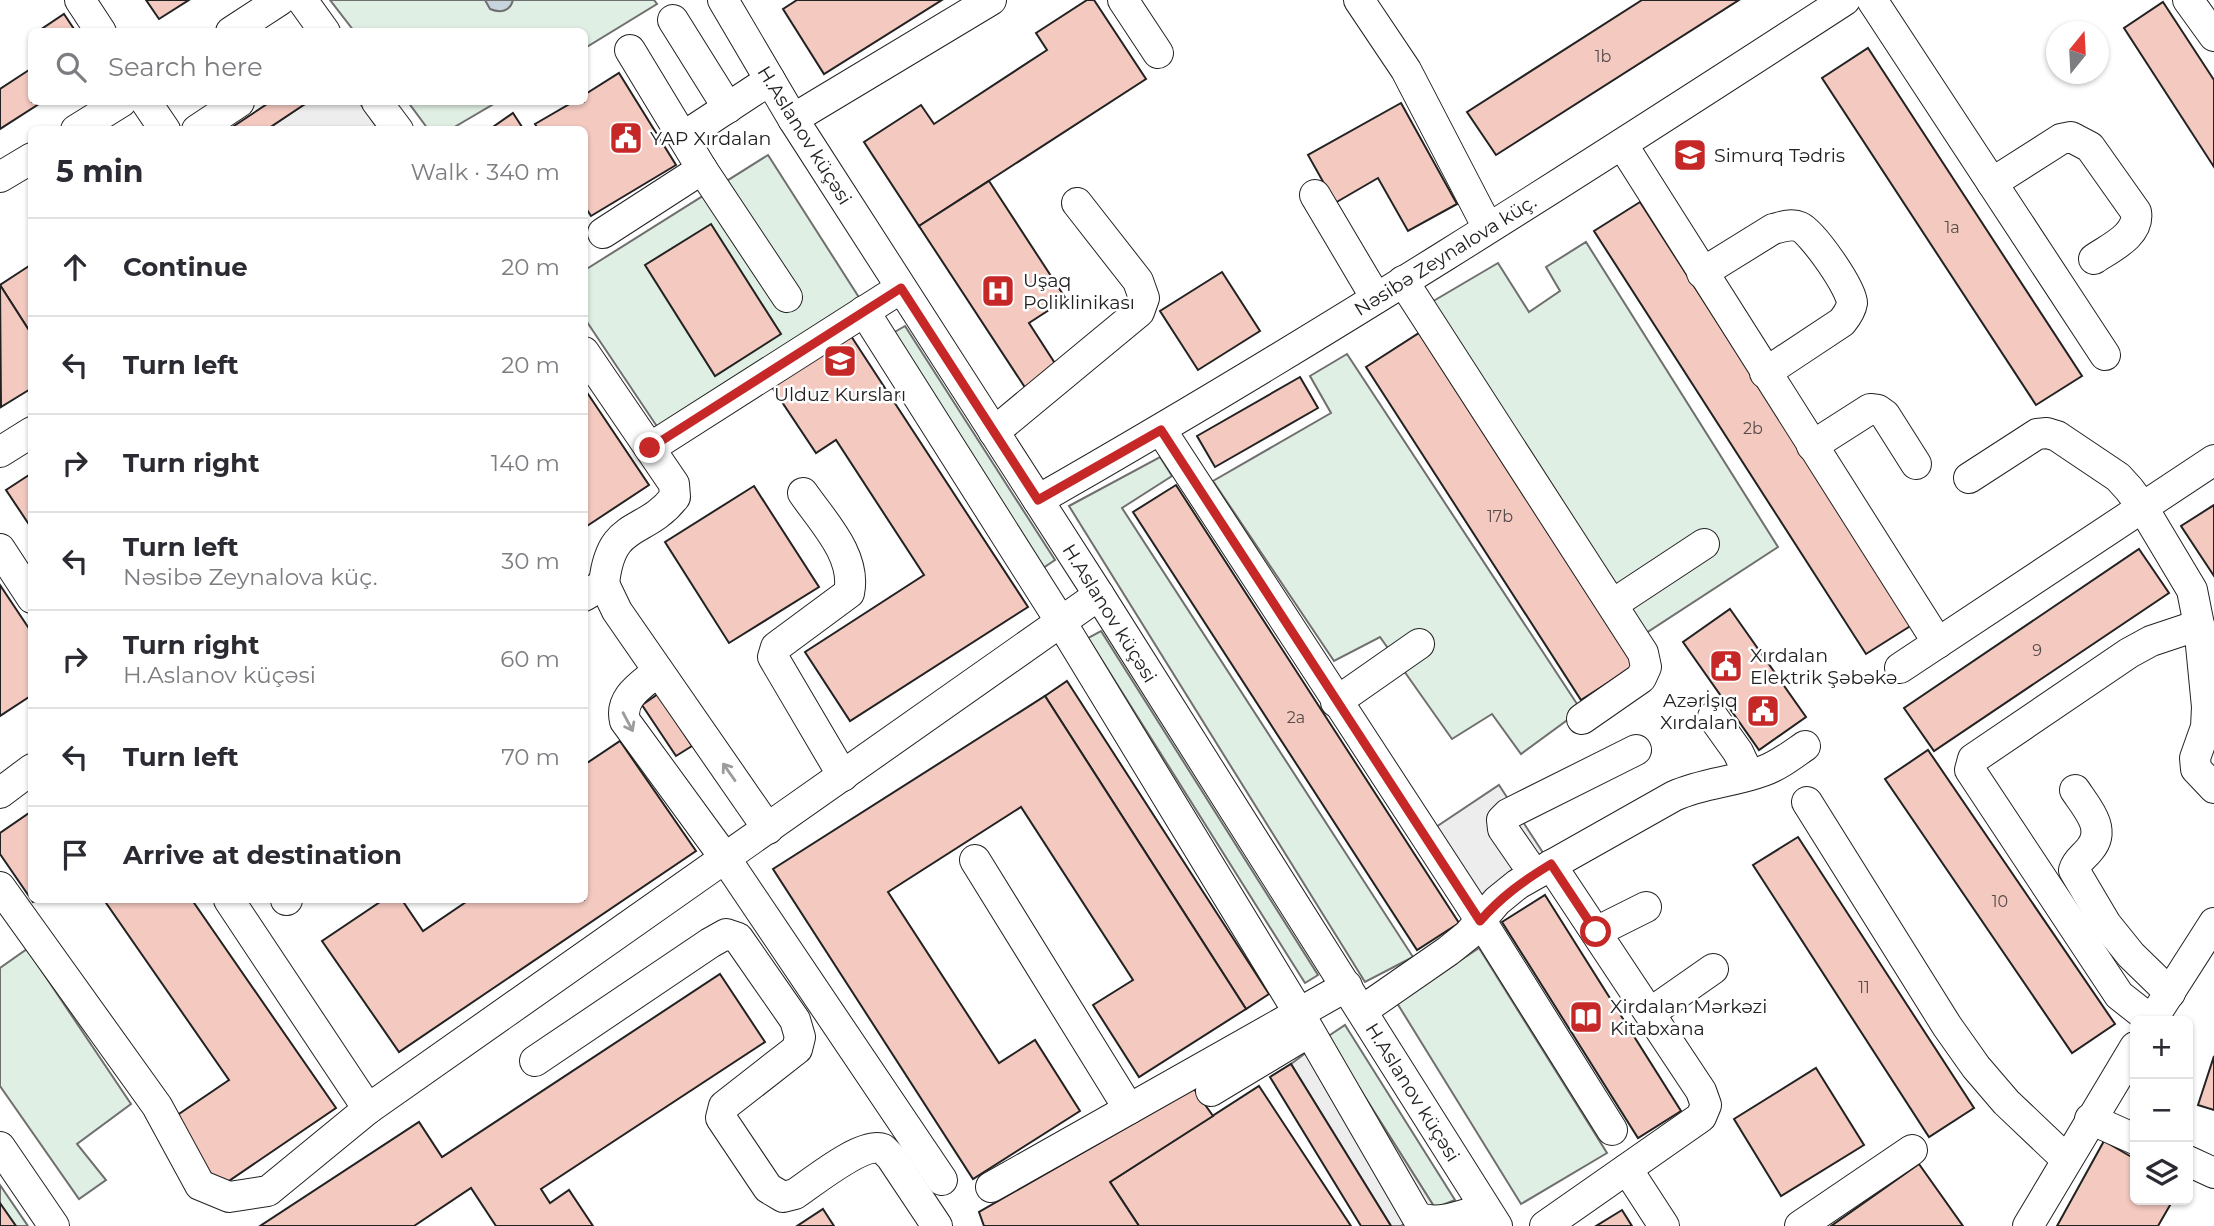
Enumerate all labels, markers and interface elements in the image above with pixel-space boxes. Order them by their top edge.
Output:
north arrow [2046,21,2109,84]
search box [28,28,588,105]
house number: 1b [1595,47,1611,66]
icon: search [52,48,90,86]
text: Search here [108,51,263,83]
street label: H.Aslanov küçəsi [753,62,857,209]
public building icon: YAP Xırdalan [607,119,645,157]
place label: YAP Xırdalan [650,127,771,150]
school or university icon: Simurq Tədris [1671,136,1709,174]
place label: Simurq Tədris [1714,144,1845,167]
text: 5 min [56,153,144,190]
text: Walk · 340 m [411,158,560,186]
street label: Nəsibə Zeynalova küç. [1350,190,1541,321]
house number: 1a [1944,218,1960,237]
icon: ahead [56,248,94,286]
text: Continue [123,251,248,283]
text: 20 m [501,253,560,281]
place label: Uşaq Poliklinikası [1023,269,1135,314]
hospital icon: Uşaq Poliklinikası [979,272,1017,310]
school or university icon: Ulduz Kursları [821,342,859,380]
icon: left [56,346,94,384]
text: Turn left [123,349,239,381]
text: 20 m [501,351,560,379]
place label: Ulduz Kursları [774,383,906,406]
house number: 2b [1743,419,1763,438]
route end [634,432,665,463]
icon: right [56,444,94,482]
text: Turn right [123,447,259,479]
text: 140 m [491,449,560,477]
house number: 17b [1487,507,1513,526]
text: Turn left [123,531,239,563]
street label: H.Aslanov küçəsi [1058,540,1162,687]
icon: left [56,542,94,580]
text: 30 m [501,547,560,575]
text: Nəsibə Zeynalova küç. [123,563,378,591]
text: Turn right [123,629,259,661]
icon: right [56,640,94,678]
house number: 9 [2032,641,2042,660]
place label: Xırdalan Elektrik Şəbəkə [1750,644,1897,689]
text: 60 m [500,645,560,673]
public building icon: Xırdalan Elektrik Şəbəkə [1707,647,1745,685]
text: H.Aslanov küçəsi [123,661,316,689]
place label: Azərİşıq Xırdalan [1660,689,1738,734]
public building icon: Azərİşıq Xırdalan [1744,692,1782,730]
house number: 2a [1287,708,1305,727]
one-way arrow [622,711,636,732]
icon: left [56,738,94,776]
text: Turn left [123,741,239,773]
text: 70 m [501,743,560,771]
one-way arrow [722,763,736,783]
icon: arrive [56,836,94,874]
text: Arrive at destination [123,839,402,871]
house number: 10 [1992,892,2008,911]
route start [1580,916,1611,947]
house number: 11 [1858,978,1870,997]
place label: Xirdalan Mərkəzi Kitabxana [1610,995,1767,1040]
library icon: Xirdalan Mərkəzi Kitabxana [1567,998,1605,1036]
map controls [2130,1016,2193,1205]
button: + [2130,1016,2193,1079]
street label: H.Aslanov küçəsi [1361,1019,1465,1166]
button: − [2130,1079,2193,1142]
button: layers [2130,1142,2193,1205]

